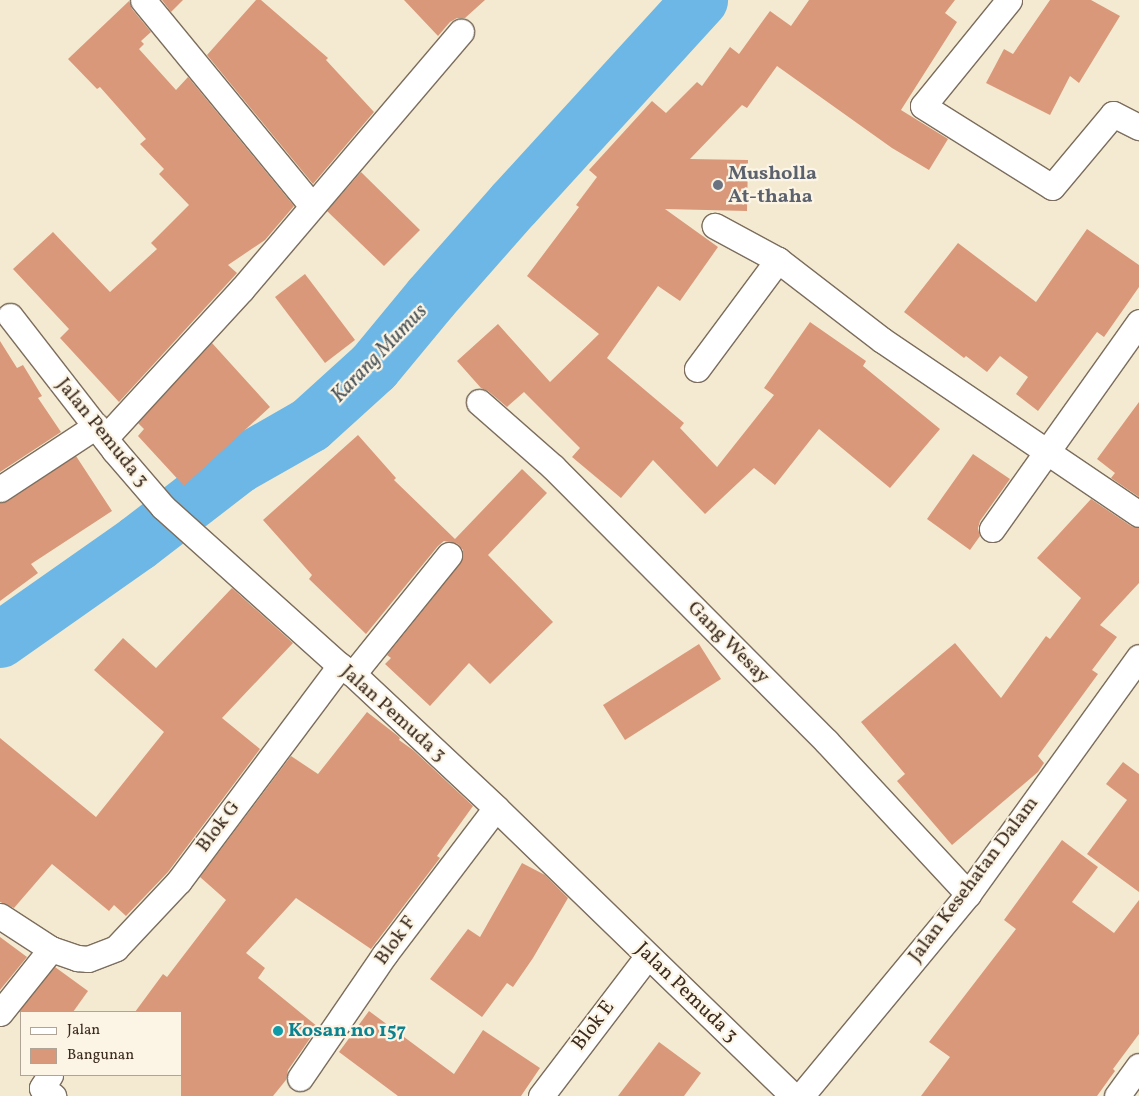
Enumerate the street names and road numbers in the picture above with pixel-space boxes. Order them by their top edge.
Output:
street label: Jalan Pemuda 3 [51,374,153,492]
street label: Gang Wesay [682,597,774,689]
street label: Jalan Pemuda 3 [335,660,451,768]
street label: Jalan Kesehatan Dalam [904,792,1044,968]
street label: Blok G [192,796,246,858]
street label: Blok F [370,912,422,970]
street label: Jalan Pemuda 3 [630,938,742,1048]
street label: Blok E [568,996,620,1056]

